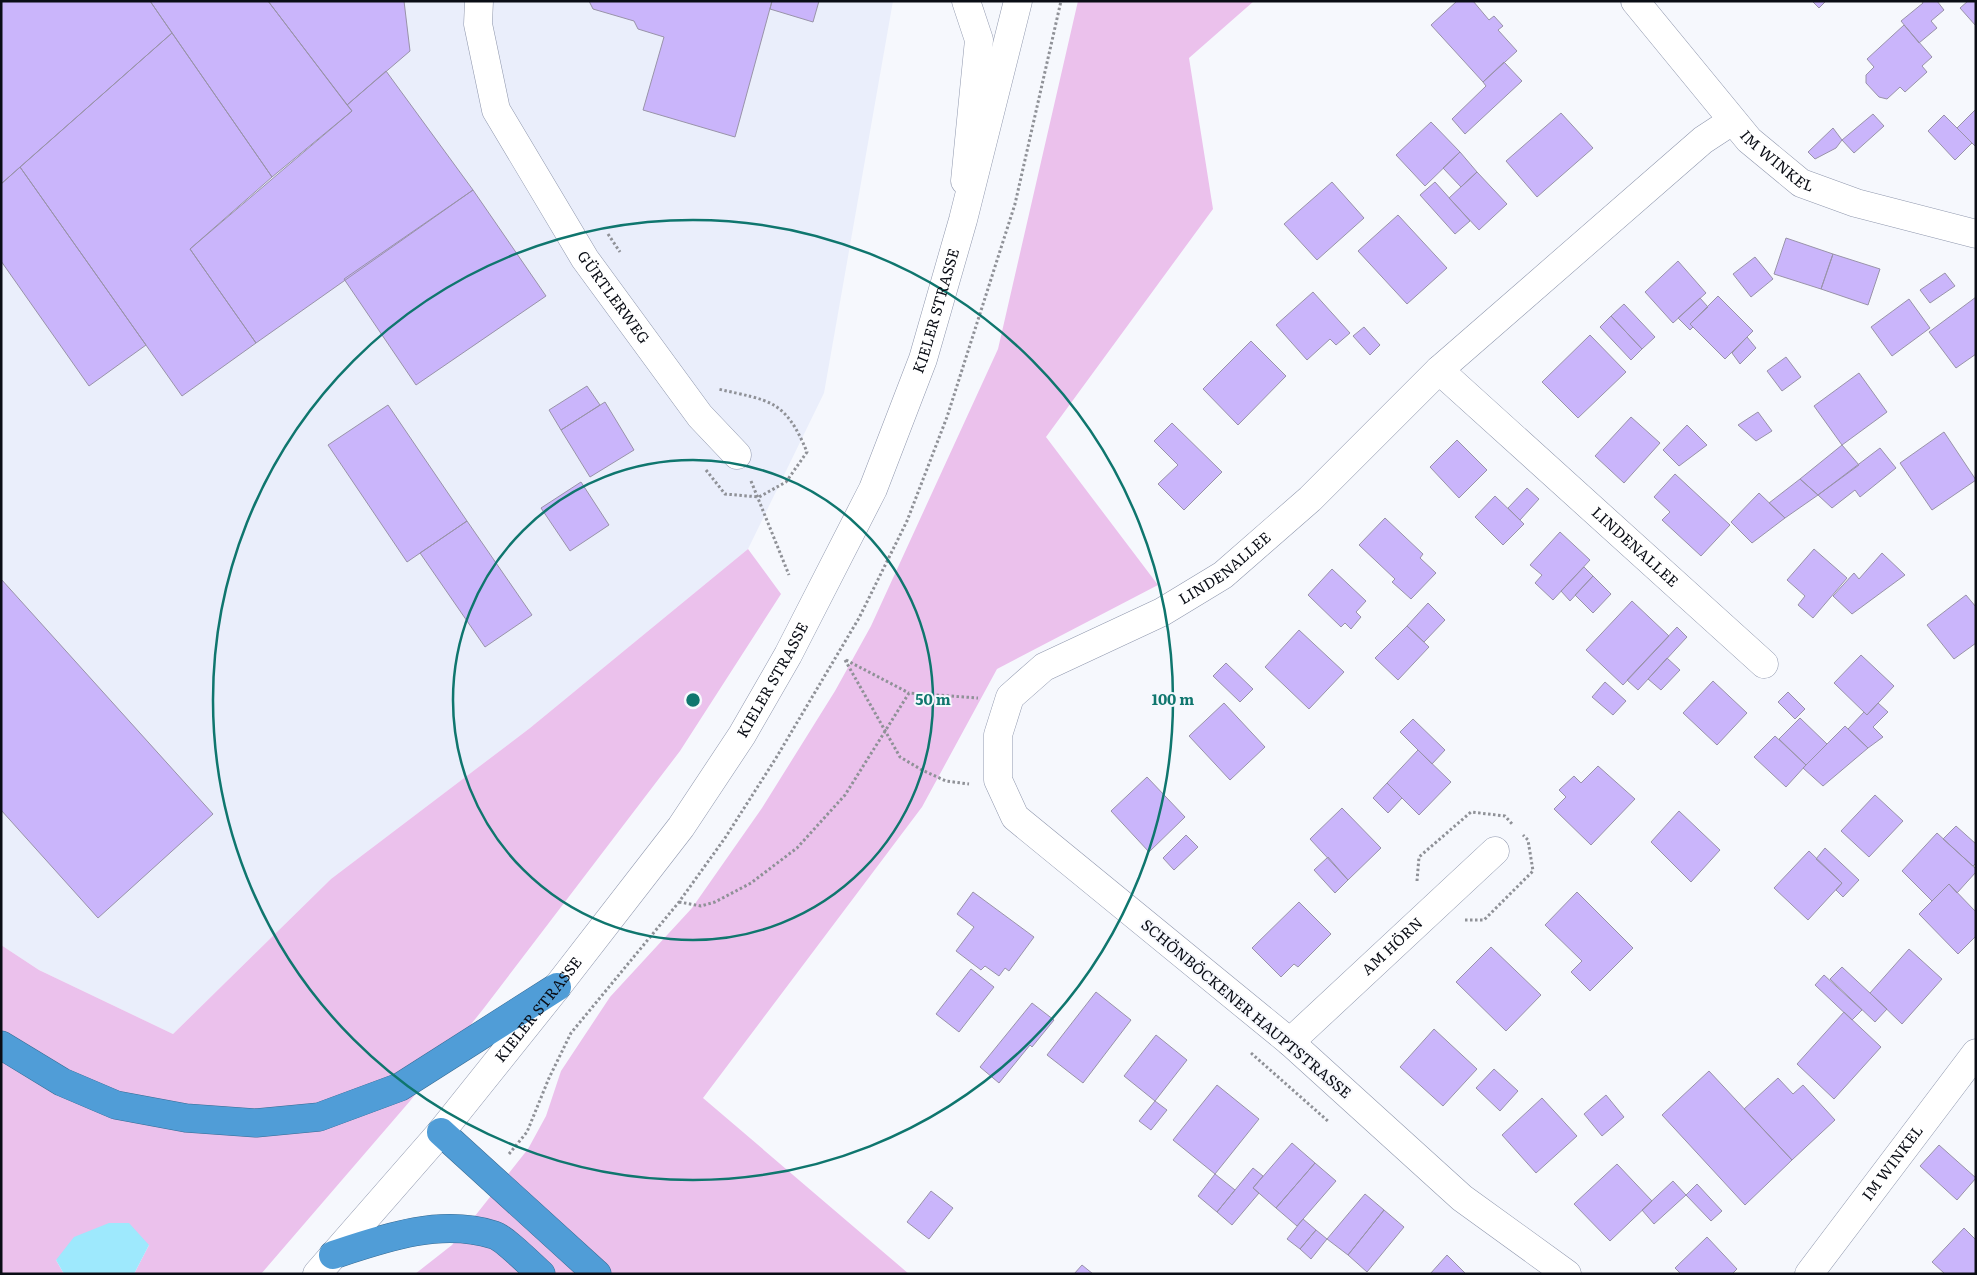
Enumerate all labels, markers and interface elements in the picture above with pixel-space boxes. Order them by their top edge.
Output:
street label: IM WINKEL [1735,124,1817,197]
street label: KIELER STRASSE [906,245,964,376]
street label: GÜRTLERWEG [573,246,656,348]
street label: LINDENALLEE [1587,500,1684,592]
street label: LINDENALLEE [1174,525,1275,609]
street label: KIELER STRASSE [730,618,813,741]
text: 50 m [915,687,951,710]
text: 100 m [1152,687,1194,710]
centre of rings [684,691,702,709]
street label: AM HÖRN [1356,911,1427,980]
street label: SCHÖNBÖCKENER HAUPTSTRASSE [1137,913,1357,1103]
street label: KIELER STRASSE [488,951,587,1067]
street label: IM WINKEL [1855,1119,1928,1205]

